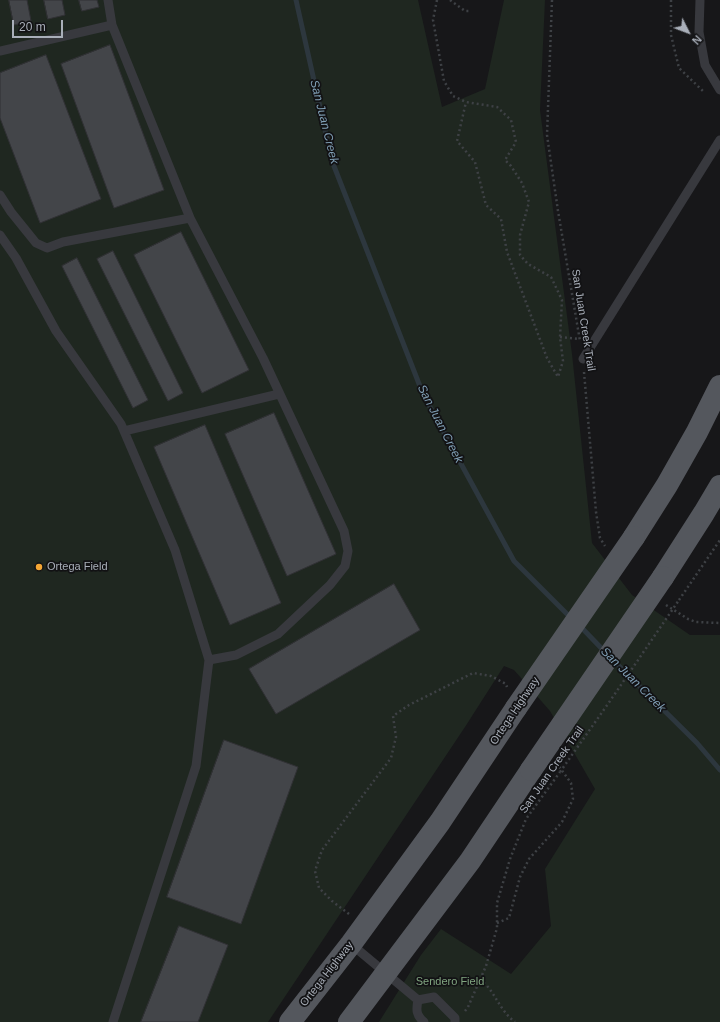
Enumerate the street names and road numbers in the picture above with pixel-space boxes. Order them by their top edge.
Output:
street label: San Juan Creek Trail [568,268,598,372]
street label: Ortega Highway [487,675,543,747]
street label: San Juan Creek Trail [517,724,587,816]
street label: Ortega Highway [298,939,356,1009]

